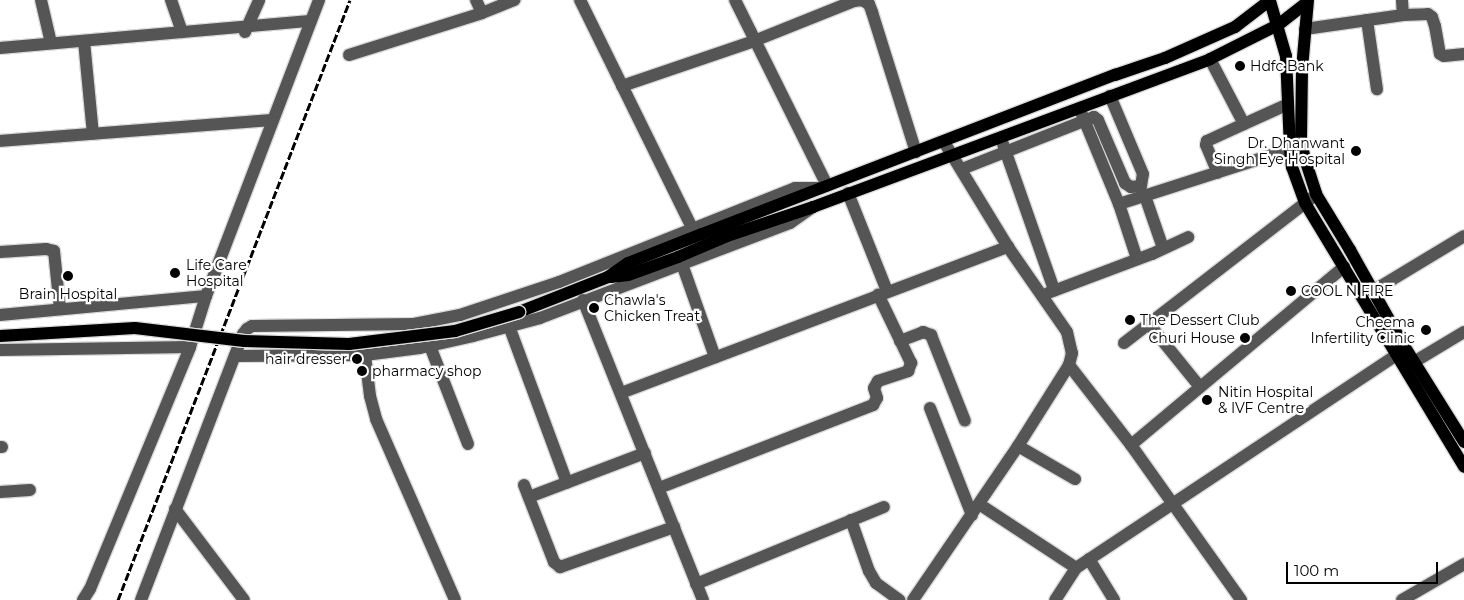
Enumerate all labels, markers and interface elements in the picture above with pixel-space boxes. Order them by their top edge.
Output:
place label: Hdfc Bank [1250,58,1324,74]
marker: Hdfc Bank [1234,60,1246,72]
place label: Dr. Dhanwant Singh Eye Hospital [1214,135,1345,168]
marker: Dr. Dhanwant Singh Eye Hospital [1349,144,1363,158]
place label: Life Care Hospital [186,257,247,290]
marker: Life Care Hospital [168,266,182,280]
marker: Brain Hospital [61,269,75,283]
place label: COOL N FIRE [1301,283,1393,299]
marker: COOL N FIRE [1285,285,1297,297]
place label: Brain Hospital [19,286,117,302]
place label: Chawla's Chicken Treat [604,292,700,324]
marker: Chawla's Chicken Treat [588,302,600,314]
place label: The Dessert Club [1140,312,1260,328]
marker: The Dessert Club [1124,314,1136,326]
place label: Cheema Infertility Clinic [1311,314,1415,347]
marker: Cheema Infertility Clinic [1419,323,1433,337]
place label: Churi House [1148,330,1235,346]
marker: Churi House [1239,332,1251,344]
place label: hair dresser [265,351,347,367]
marker: hair dresser [351,353,363,365]
place label: pharmacy shop [372,363,481,379]
marker: pharmacy shop [356,365,368,377]
place label: Nitin Hospital & IVF Centre [1218,384,1313,417]
marker: Nitin Hospital & IVF Centre [1200,393,1214,407]
scale bar [1289,552,1442,584]
text: 100 m [1294,561,1339,580]

